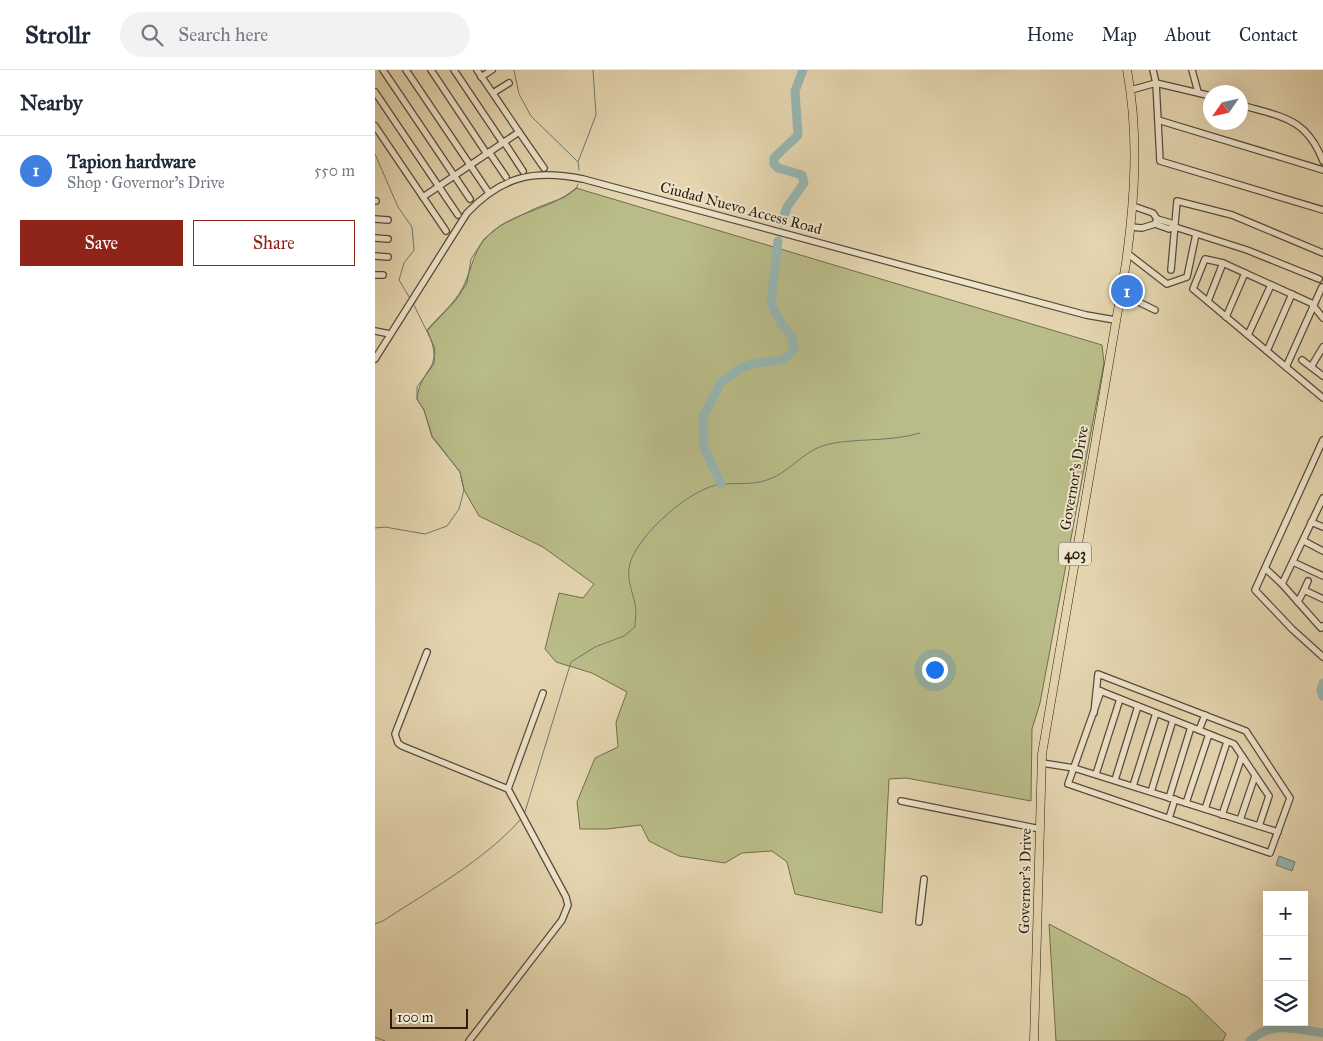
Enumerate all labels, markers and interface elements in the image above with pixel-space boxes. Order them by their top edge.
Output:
search box [120,12,470,57]
text: Strollr [25,20,90,50]
icon: search [138,21,166,49]
text: Search here [178,23,268,46]
text: Home [1027,24,1074,46]
text: Map [1102,24,1137,46]
text: About [1165,24,1211,46]
text: Contact [1239,24,1298,46]
north arrow [1203,85,1248,130]
text: Nearby [20,90,83,116]
text: Tapion hardware [67,150,196,173]
text: 1 [33,161,39,180]
text: 550 m [314,161,355,180]
text: Shop · Governor's Drive [67,173,225,192]
street label: Ciudad Nuevo Access Road [658,178,824,238]
button: Save [20,220,183,266]
button: Share [193,220,355,266]
pin: 1 [1111,272,1143,310]
street label: Governor's Drive [1056,424,1092,532]
road number: 403 [1059,542,1091,566]
your location [922,657,948,683]
street label: Governor's Drive [1015,828,1035,934]
map controls [1263,891,1308,1026]
button: + [1263,891,1308,936]
button: − [1263,936,1308,981]
button: layers [1263,981,1308,1026]
scale bar [390,1006,467,1029]
text: 100 m [397,1009,434,1026]

